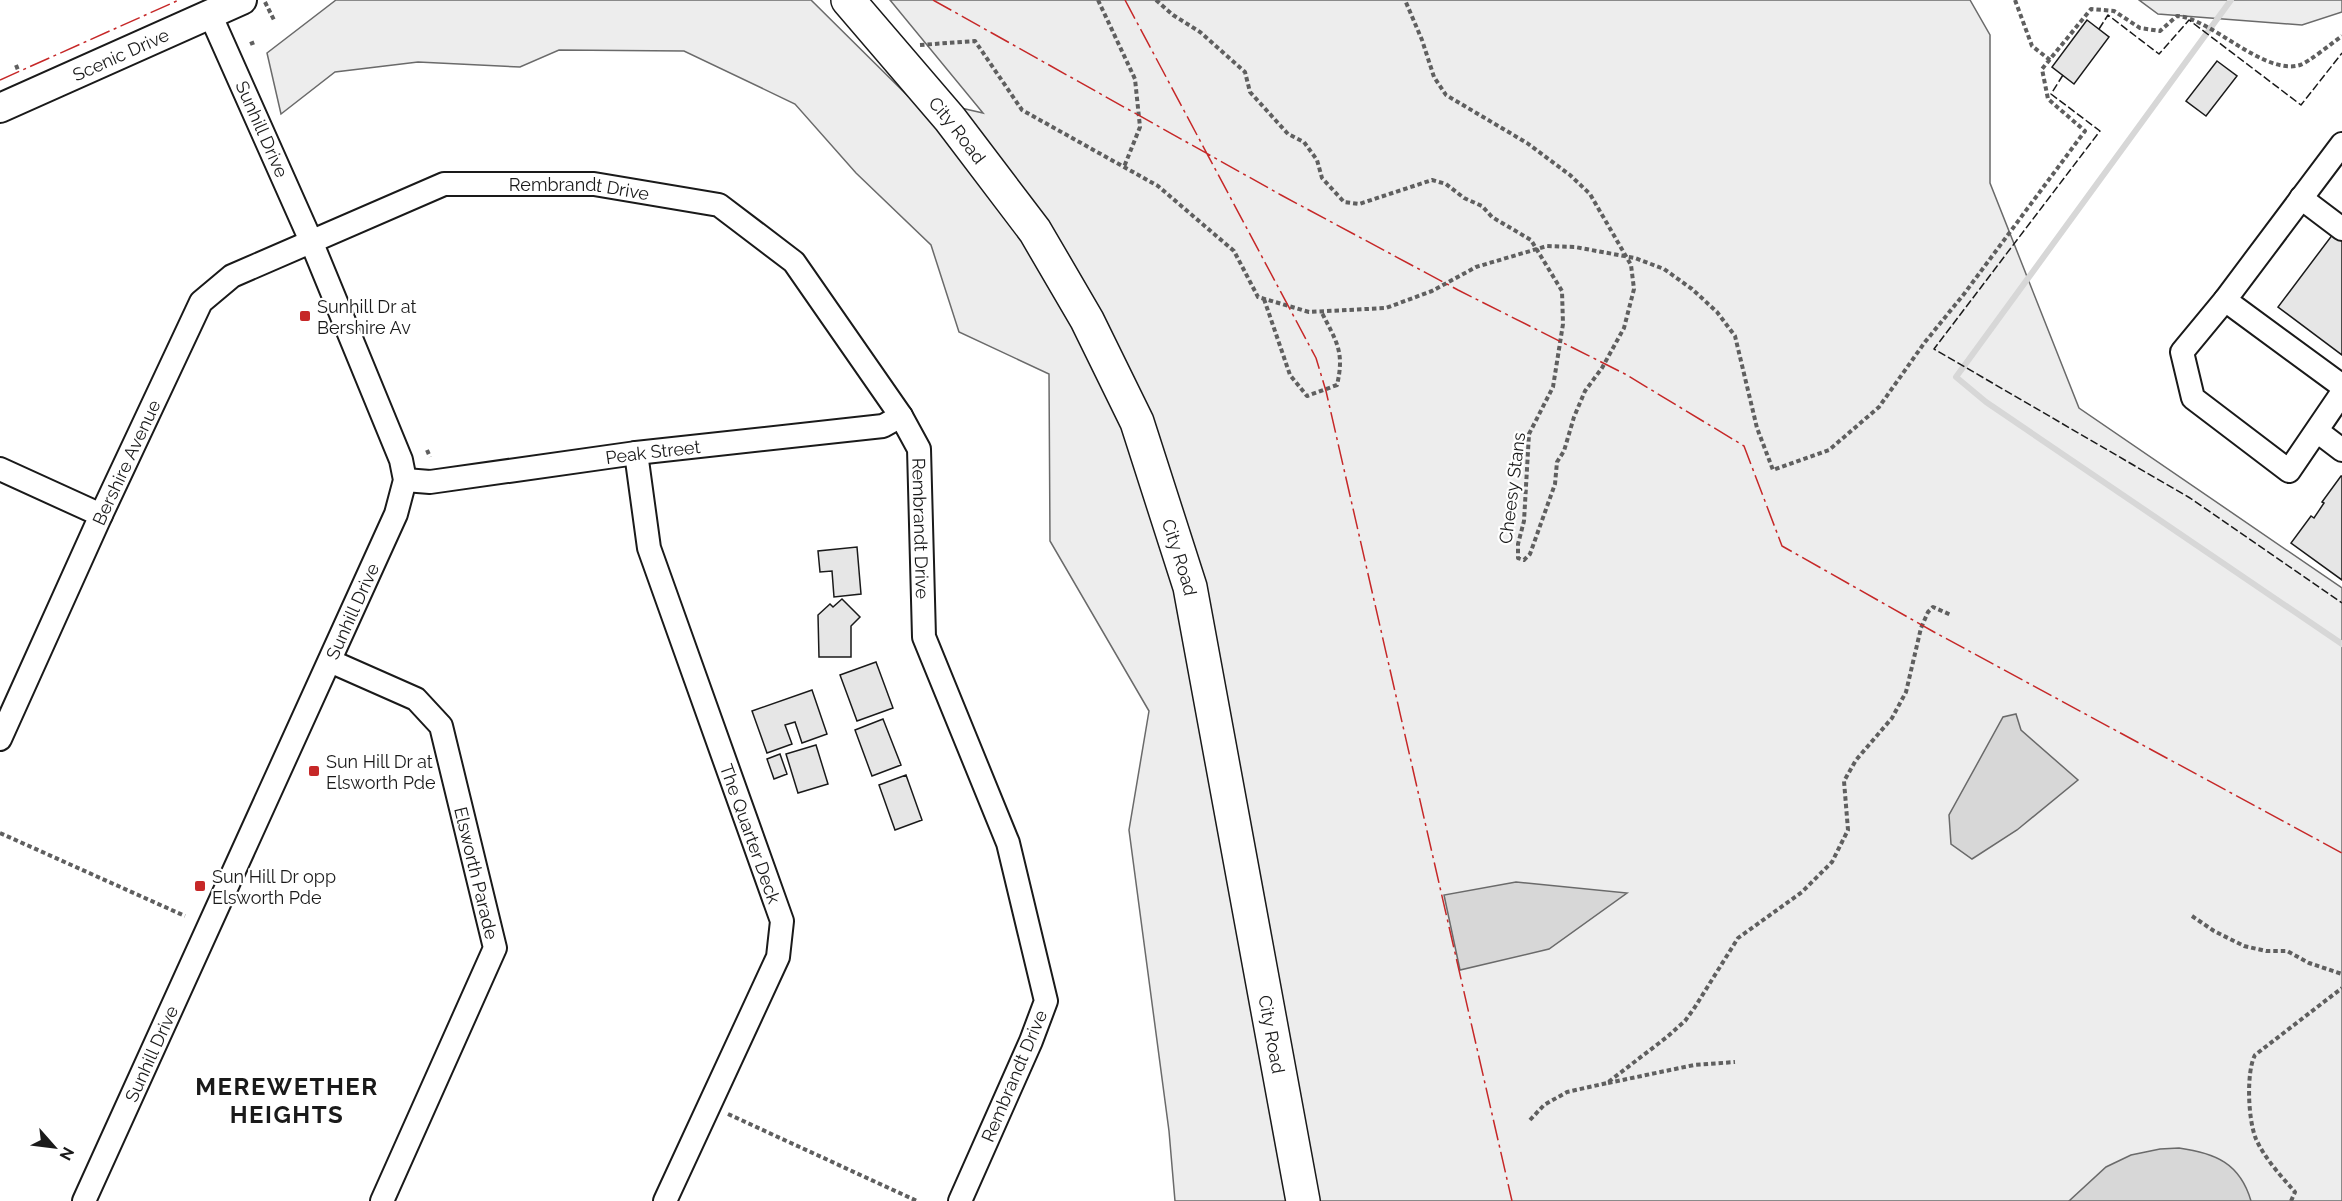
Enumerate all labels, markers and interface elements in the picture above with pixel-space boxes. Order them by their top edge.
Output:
street label: Scenic Drive [69,23,172,85]
street label: Sunhill Drive [231,78,293,181]
street label: City Road [925,92,990,168]
street label: Rembrandt Drive [509,174,651,204]
place label: Sunhill Dr at Bershire Av [317,296,417,338]
marker: Sunhill Dr at Bershire Av [298,309,312,323]
street label: Bershire Avenue [87,396,164,528]
street label: Cheesy Stans [1495,431,1529,545]
street label: Peak Street [604,436,701,468]
street label: Rembrandt Drive [909,458,933,600]
street label: City Road [1158,516,1202,597]
street label: Sunhill Drive [321,559,383,662]
place label: Sun Hill Dr at Elsworth Pde [326,751,436,793]
street label: The Quarter Deck [716,761,786,907]
marker: Sun Hill Dr at Elsworth Pde [307,764,321,778]
street label: Elsworth Parade [450,805,503,942]
place label: Sun Hill Dr opp Elsworth Pde [212,866,336,908]
marker: Sun Hill Dr opp Elsworth Pde [193,879,207,893]
street label: City Road [1255,993,1290,1075]
street label: Sunhill Drive [120,1002,182,1105]
street label: Rembrandt Drive [977,1007,1051,1145]
district label: MEREWETHER HEIGHTS [195,1072,379,1129]
north arrow [24,1117,84,1177]
text: N [56,1144,78,1164]

